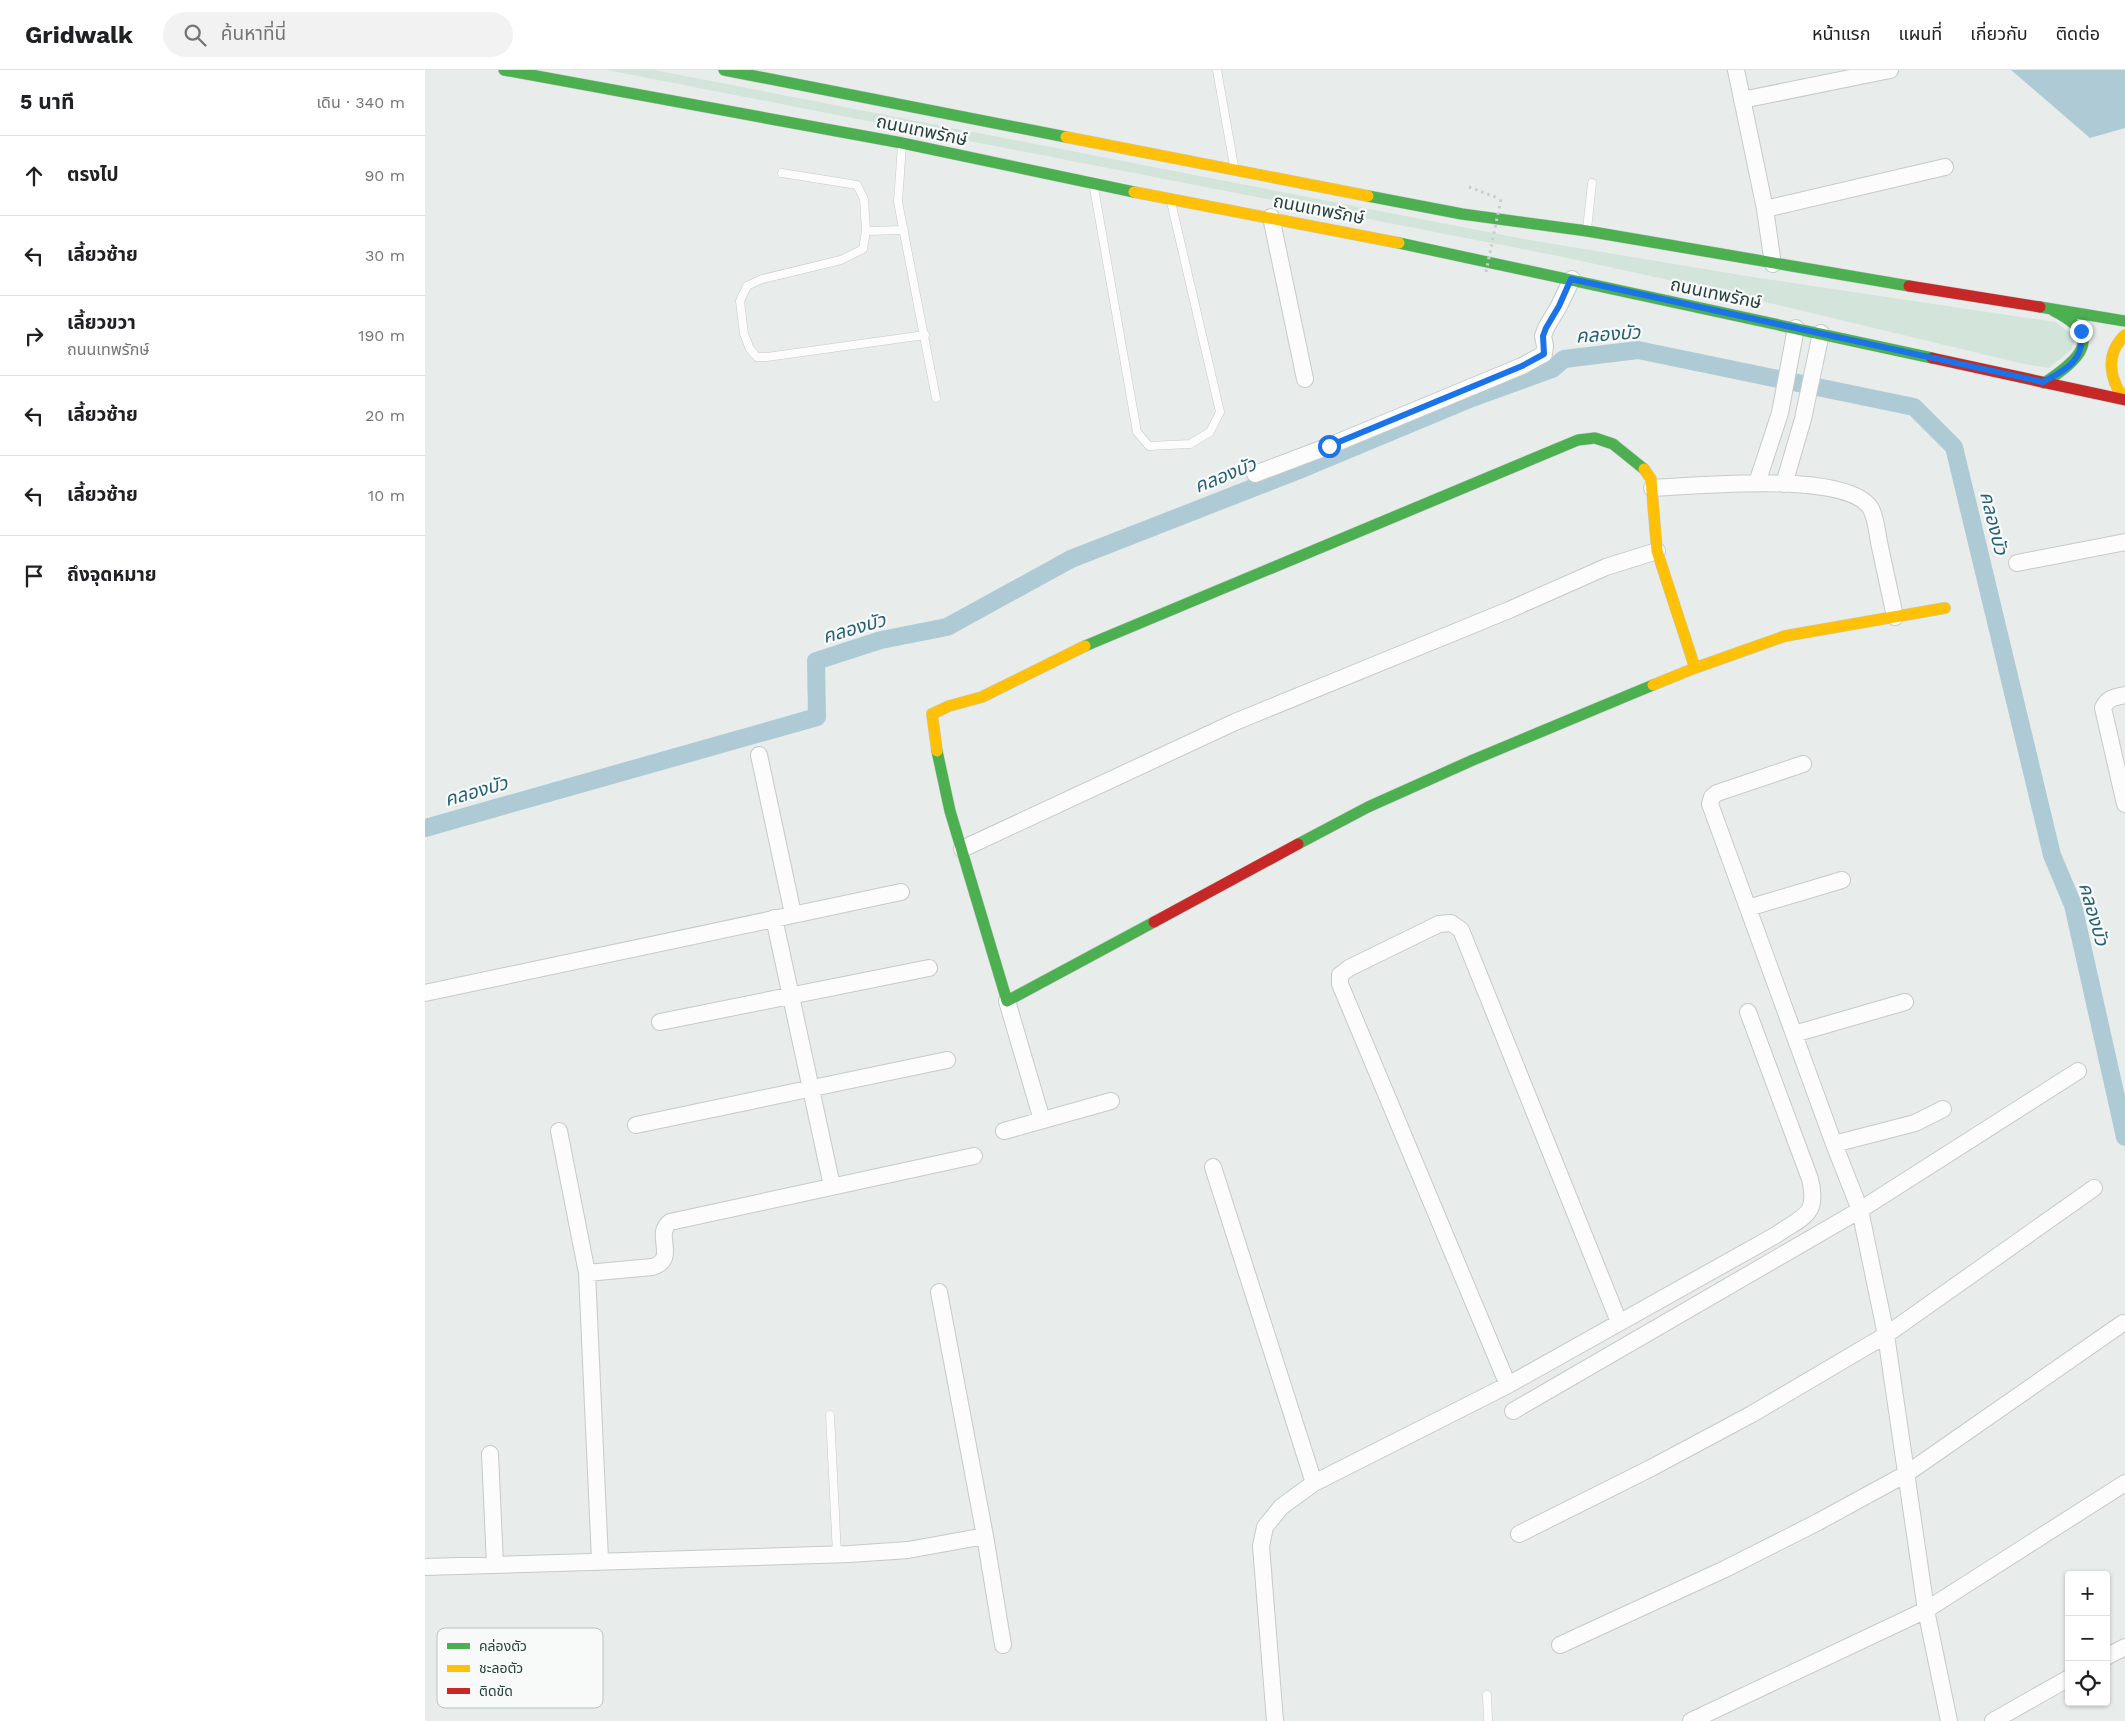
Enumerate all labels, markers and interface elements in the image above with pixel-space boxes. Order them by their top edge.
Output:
search box [163,12,513,57]
text: Gridwalk [25,21,133,49]
icon: search [181,21,209,49]
text: ค้นหาที่นี่ [221,22,286,45]
text: หน้าแรก [1812,23,1870,44]
text: แผนที่ [1898,23,1942,44]
text: เกี่ยวกับ [1970,23,2028,44]
text: ติดต่อ [2056,23,2100,44]
text: 5 นาที [20,89,74,114]
text: เดิน · 340 m [316,93,405,112]
street label: ถนนเทพรักษ์ [874,110,970,150]
icon: ahead [20,162,48,190]
text: ตรงไป [67,163,119,186]
text: 90 m [364,166,405,185]
street label: ถนนเทพรักษ์ [1271,190,1367,228]
icon: left [20,242,48,270]
text: เลี้ยวซ้าย [67,243,138,266]
text: 30 m [365,246,405,265]
street label: ถนนเทพรักษ์ [1668,273,1764,313]
text: เลี้ยวขวา [67,311,136,334]
water label: คลองบัว [1575,320,1642,348]
route end [2070,320,2093,343]
icon: right [20,322,48,350]
text: 190 m [358,326,405,345]
text: ถนนเทพรักษ์ [67,340,149,359]
icon: left [20,402,48,430]
text: เลี้ยวซ้าย [67,403,138,426]
text: 20 m [365,406,405,425]
route start [1318,435,1341,458]
water label: คลองบัว [1191,452,1260,498]
icon: left [20,482,48,510]
text: เลี้ยวซ้าย [67,483,138,506]
text: 10 m [368,486,405,505]
water label: คลองบัว [1975,489,2013,558]
icon: arrive [20,562,48,590]
text: ถึงจุดหมาย [67,563,157,586]
water label: คลองบัว [820,608,889,648]
water label: คลองบัว [442,771,511,811]
water label: คลองบัว [2074,880,2114,949]
map controls [2065,1571,2110,1706]
button: + [2065,1571,2110,1616]
button: − [2065,1616,2110,1661]
legend [437,1628,603,1708]
text: คล่องตัว [479,1638,527,1654]
text: ชะลอตัว [479,1660,523,1676]
button: locate [2065,1661,2110,1706]
text: ติดขัด [479,1683,513,1699]

